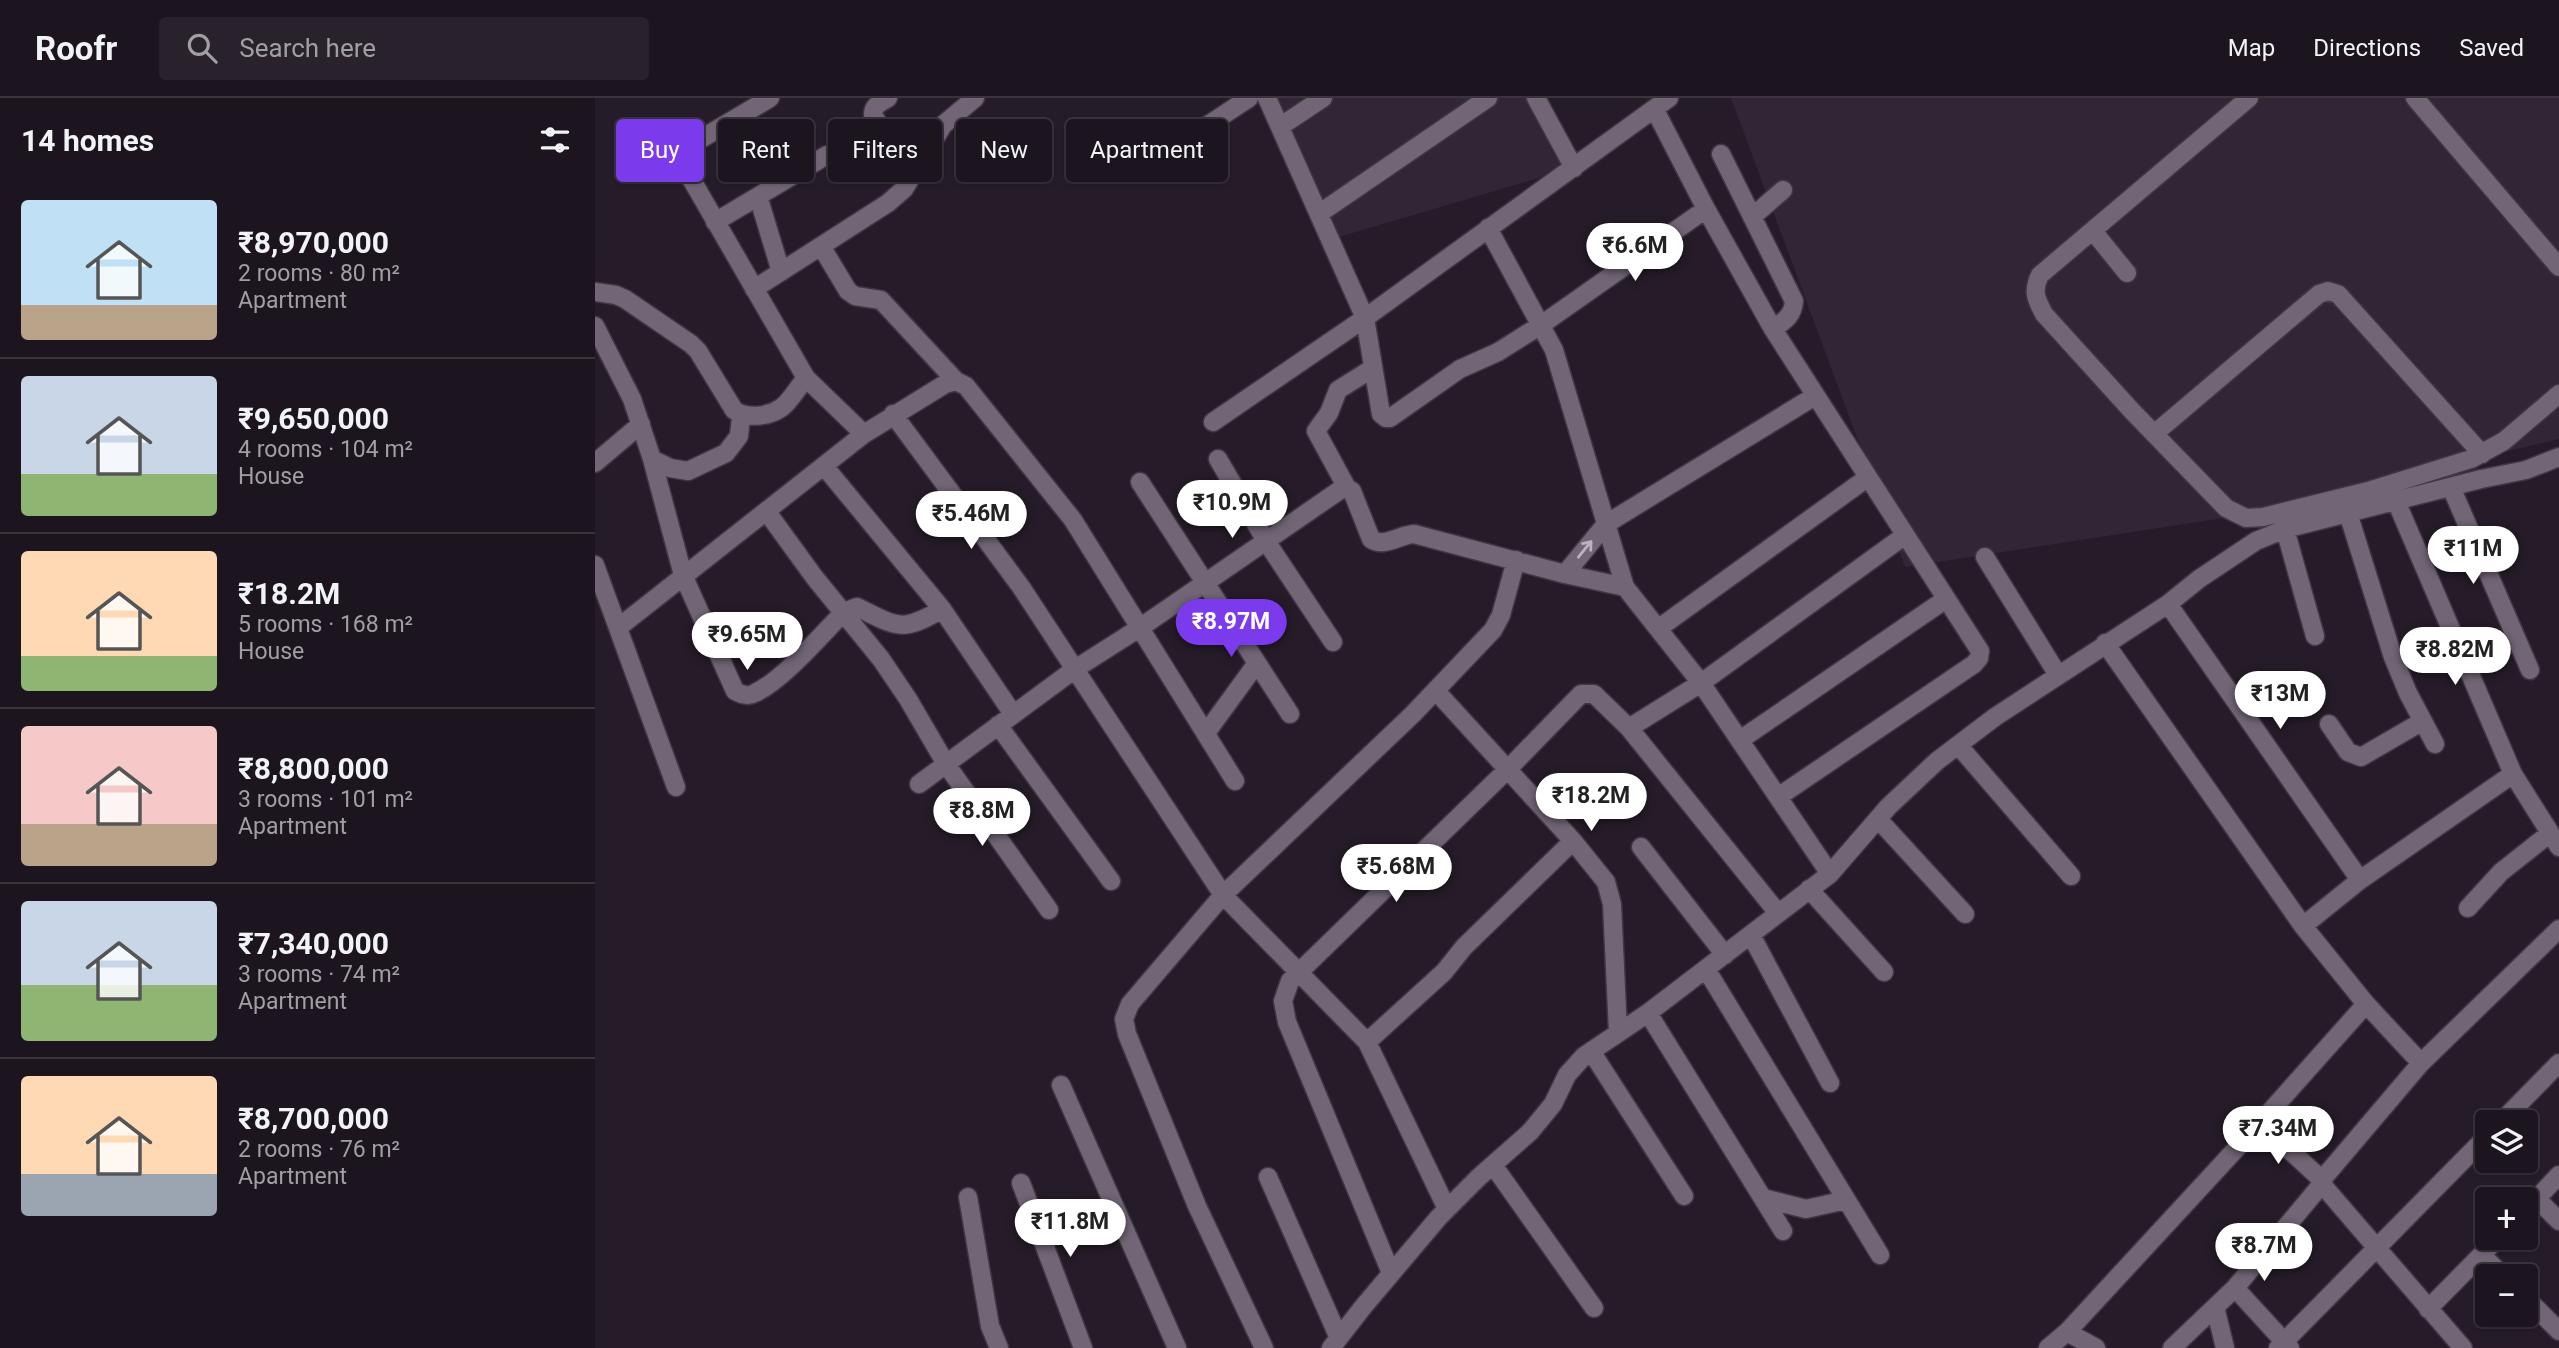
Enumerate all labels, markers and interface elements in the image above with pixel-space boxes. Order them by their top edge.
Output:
search box [159,17,649,80]
text: Roofr [35,29,117,68]
icon: search [183,29,221,67]
text: Search here [239,33,376,63]
text: Map [2228,34,2275,62]
text: Directions [2313,34,2421,62]
text: Saved [2459,34,2524,62]
chip: Buy [616,119,704,182]
chip: Rent [718,119,814,182]
chip: Filters [828,119,942,182]
chip: New [956,119,1052,182]
chip: Apartment [1066,119,1228,182]
icon: filters [536,121,574,159]
text: 14 homes [21,123,154,158]
pin: ₹6.6M [1586,223,1684,283]
text: ₹8,970,000 [238,225,389,260]
icon: home [77,228,161,312]
text: ₹6.6M [1602,232,1668,259]
text: 2 rooms · 80 m² [238,260,400,287]
text: Apartment [238,287,347,314]
text: ₹9,650,000 [238,401,389,436]
icon: home [77,404,161,488]
text: 4 rooms · 104 m² [238,436,413,463]
text: House [238,463,304,490]
pin: ₹10.9M [1175,480,1289,540]
text: ₹10.9M [1193,489,1271,516]
pin: ₹5.46M [914,491,1028,551]
text: ₹5.46M [932,500,1010,527]
pin: ₹11M [2432,526,2514,586]
text: ₹11M [2444,535,2502,562]
one-way arrow [1578,540,1593,559]
text: ₹18.2M [238,576,340,611]
icon: home [77,579,161,663]
pin: ₹8.97M [1174,600,1288,659]
text: ₹8.97M [1192,608,1270,635]
text: 5 rooms · 168 m² [238,611,413,638]
pin: ₹9.65M [690,612,804,672]
text: ₹9.65M [708,621,786,648]
pin: ₹8.82M [2398,628,2512,687]
text: ₹8.82M [2416,636,2494,663]
text: House [238,638,304,665]
pin: ₹13M [2239,672,2321,731]
text: ₹13M [2251,680,2309,707]
text: ₹8,800,000 [238,751,389,786]
icon: home [77,754,161,838]
pin: ₹18.2M [1534,774,1648,833]
text: ₹18.2M [1552,782,1630,809]
text: 3 rooms · 101 m² [238,786,413,813]
pin: ₹8.8M [933,788,1031,848]
text: ₹8.8M [949,797,1015,824]
text: Apartment [238,813,347,840]
pin: ₹5.68M [1339,844,1453,904]
text: ₹5.68M [1357,853,1435,880]
text: ₹7,340,000 [238,926,389,961]
icon: home [77,929,161,1013]
text: 3 rooms · 74 m² [238,961,400,988]
text: Apartment [238,988,347,1015]
text: ₹8,700,000 [238,1101,389,1136]
icon: home [77,1104,161,1188]
pin: ₹7.34M [2221,1107,2335,1166]
map controls [2475,1110,2538,1327]
button: layers [2475,1110,2538,1173]
text: ₹7.34M [2239,1115,2317,1142]
text: 2 rooms · 76 m² [238,1136,400,1163]
text: Apartment [238,1163,347,1190]
button: + [2475,1187,2538,1250]
pin: ₹11.8M [1013,1200,1127,1259]
text: ₹11.8M [1031,1208,1109,1235]
pin: ₹8.7M [2215,1224,2313,1283]
text: ₹8.7M [2231,1232,2297,1259]
button: − [2475,1264,2538,1327]

